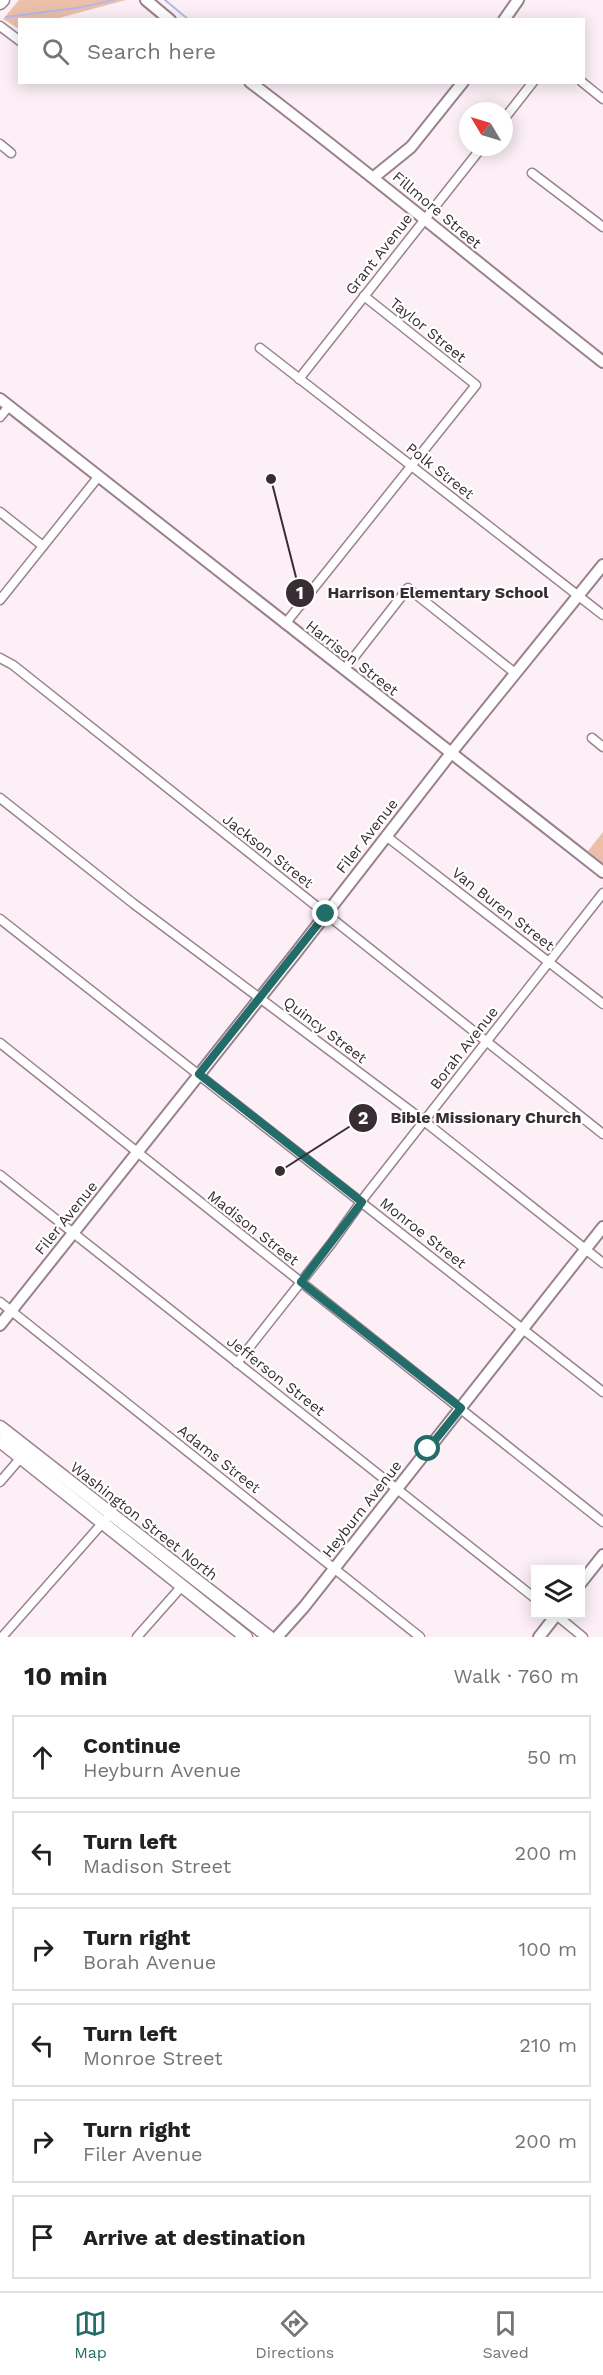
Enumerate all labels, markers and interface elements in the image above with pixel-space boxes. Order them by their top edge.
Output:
search box [18,18,585,84]
icon: search [39,35,72,68]
text: Search here [87,39,216,64]
north arrow [459,102,513,156]
street label: Fillmore Street [389,168,486,253]
street label: Grant Avenue [342,210,416,298]
street label: Taylor Street [386,294,470,367]
street label: Polk Street [403,439,478,503]
callout: Harrison Elementary School [285,576,560,610]
text: 1 [296,582,304,603]
text: Harrison Elementary School [327,583,549,602]
street label: Harrison Street [302,616,402,700]
street label: Filer Avenue [332,795,402,877]
street label: Jackson Street [219,810,317,892]
street label: Van Buren Street [448,863,558,955]
route end [312,900,338,926]
street label: Quincy Street [280,993,371,1068]
street label: Borah Avenue [426,1003,502,1093]
callout: Bible Missionary Church [348,1101,593,1135]
text: 2 [358,1107,368,1128]
text: Bible Missionary Church [390,1108,582,1127]
street label: Filer Avenue [31,1177,101,1259]
street label: Madison Street [204,1187,303,1270]
street label: Monroe Street [376,1194,470,1273]
street label: Jefferson Street [223,1332,329,1420]
street label: Adams Street [174,1421,265,1497]
route start [414,1435,440,1461]
street label: Heyburn Avenue [318,1457,406,1561]
street label: Washington Street North [67,1458,221,1584]
map controls [531,1565,585,1619]
button: layers [531,1565,585,1619]
text: 10 min [24,1661,108,1691]
text: Walk · 760 m [454,1664,579,1688]
text: Continue [83,1733,181,1758]
icon: ahead [26,1741,59,1774]
text: 50 m [527,1745,577,1769]
text: Heyburn Avenue [83,1758,241,1782]
text: Turn left [83,1829,177,1854]
icon: left [26,1837,59,1870]
text: 200 m [515,1841,577,1865]
text: Madison Street [83,1854,231,1878]
text: Turn right [83,1925,190,1950]
icon: right [26,1933,59,1966]
text: 100 m [518,1937,577,1961]
text: Borah Avenue [83,1950,216,1974]
text: Turn left [83,2021,177,2046]
icon: left [26,2029,59,2062]
text: 210 m [519,2033,577,2057]
text: Monroe Street [83,2046,223,2070]
text: Turn right [83,2117,190,2142]
icon: right [26,2125,59,2158]
text: 200 m [515,2129,577,2153]
text: Filer Avenue [83,2142,203,2166]
icon: arrive [26,2221,59,2254]
text: Arrive at destination [83,2225,306,2250]
tab: Map [74,2307,107,2362]
tab: Directions [255,2307,334,2362]
tab: Saved [482,2307,529,2362]

